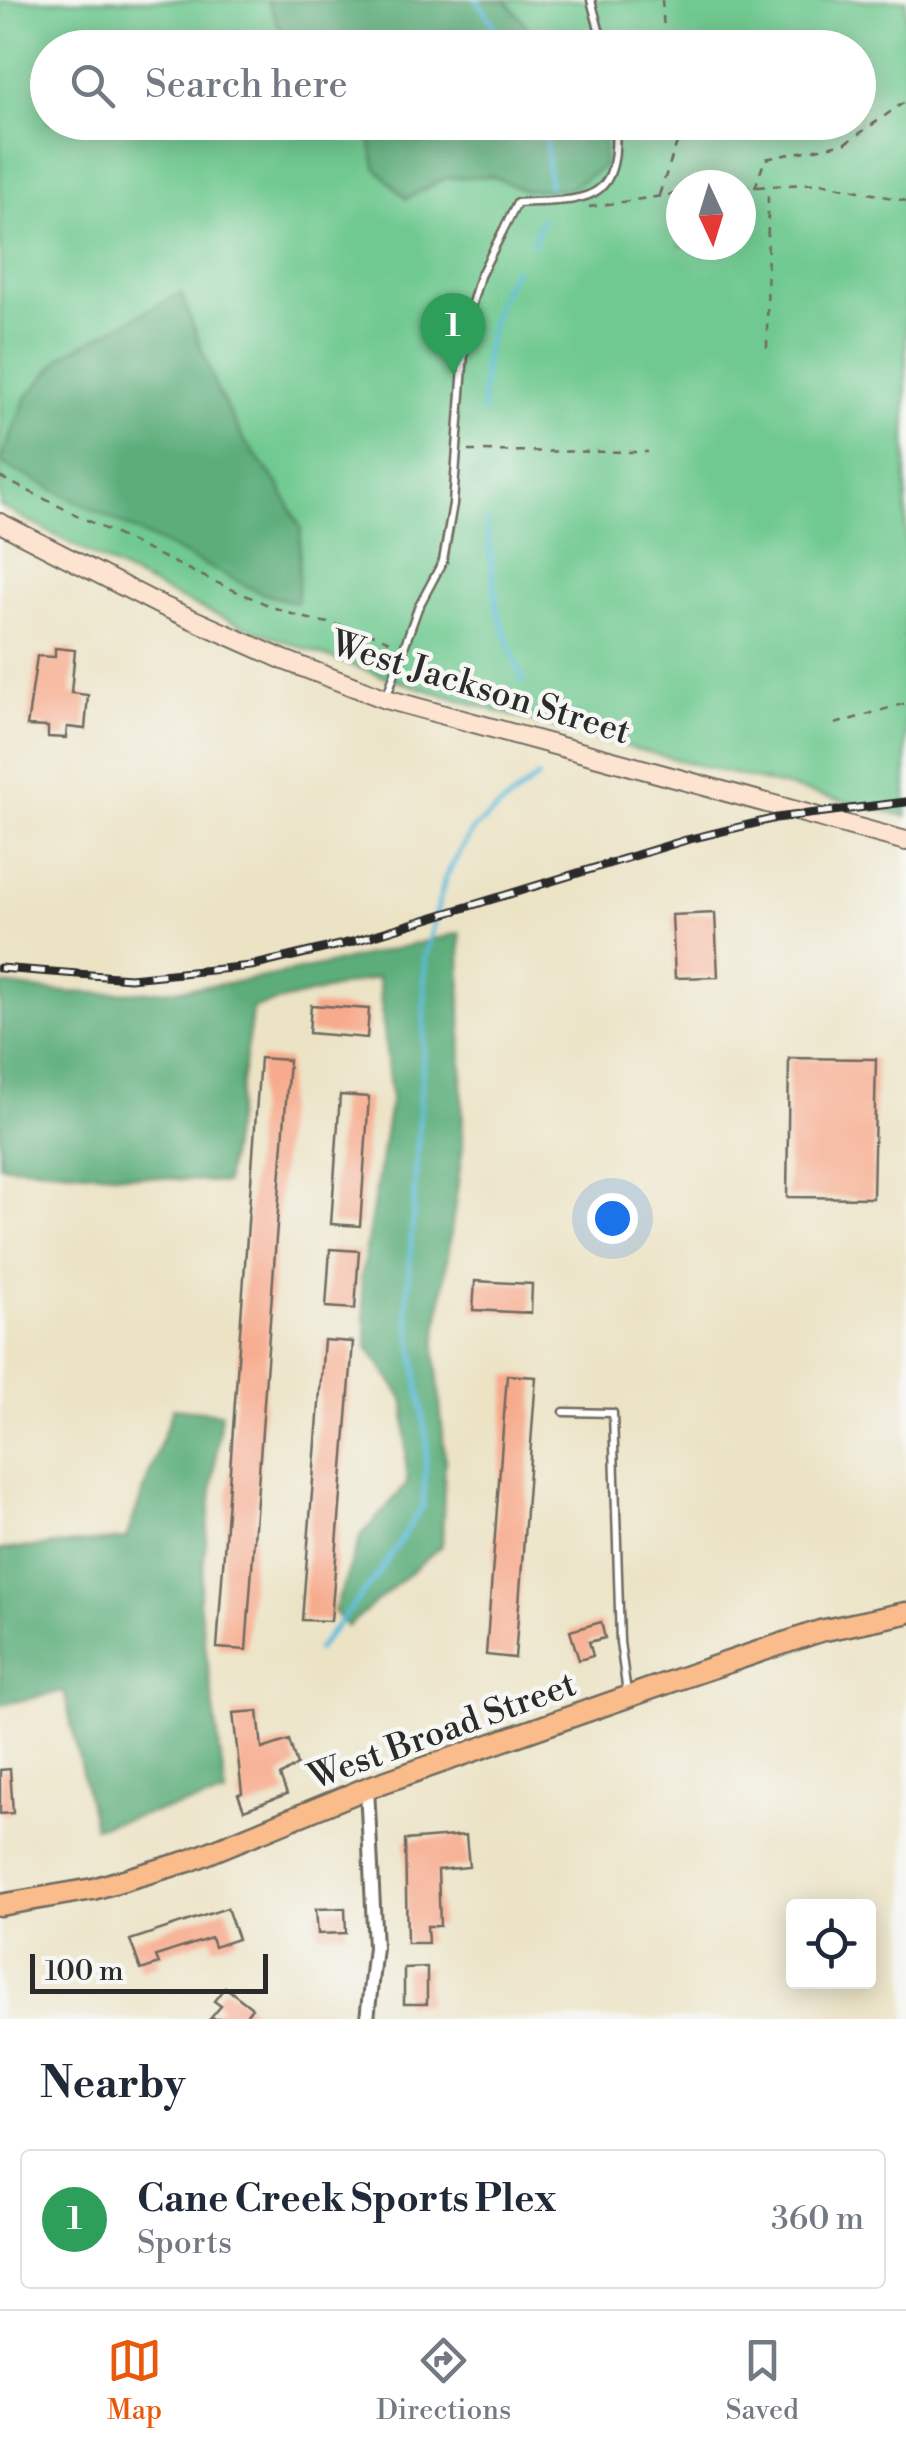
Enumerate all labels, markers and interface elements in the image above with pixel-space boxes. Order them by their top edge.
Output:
search box [30,30,876,140]
icon: search [65,58,120,113]
text: Search here [145,62,348,109]
north arrow [666,170,756,260]
pin: 1 [420,292,486,375]
street label: West Jackson Street [325,622,635,754]
your location [587,1193,638,1244]
street label: West Broad Street [302,1663,582,1800]
map controls [786,1899,876,1989]
button: locate [786,1899,876,1989]
scale bar [30,1949,268,1994]
text: 100 m [45,1954,124,1989]
text: Nearby [40,2058,185,2111]
text: Cane Creek Sports Plex [137,2176,556,2223]
text: 1 [67,2199,82,2239]
text: 360 m [771,2199,864,2239]
text: Sports [137,2223,232,2263]
tab: Map [107,2333,162,2428]
tab: Directions [376,2333,511,2428]
tab: Saved [725,2333,799,2428]

